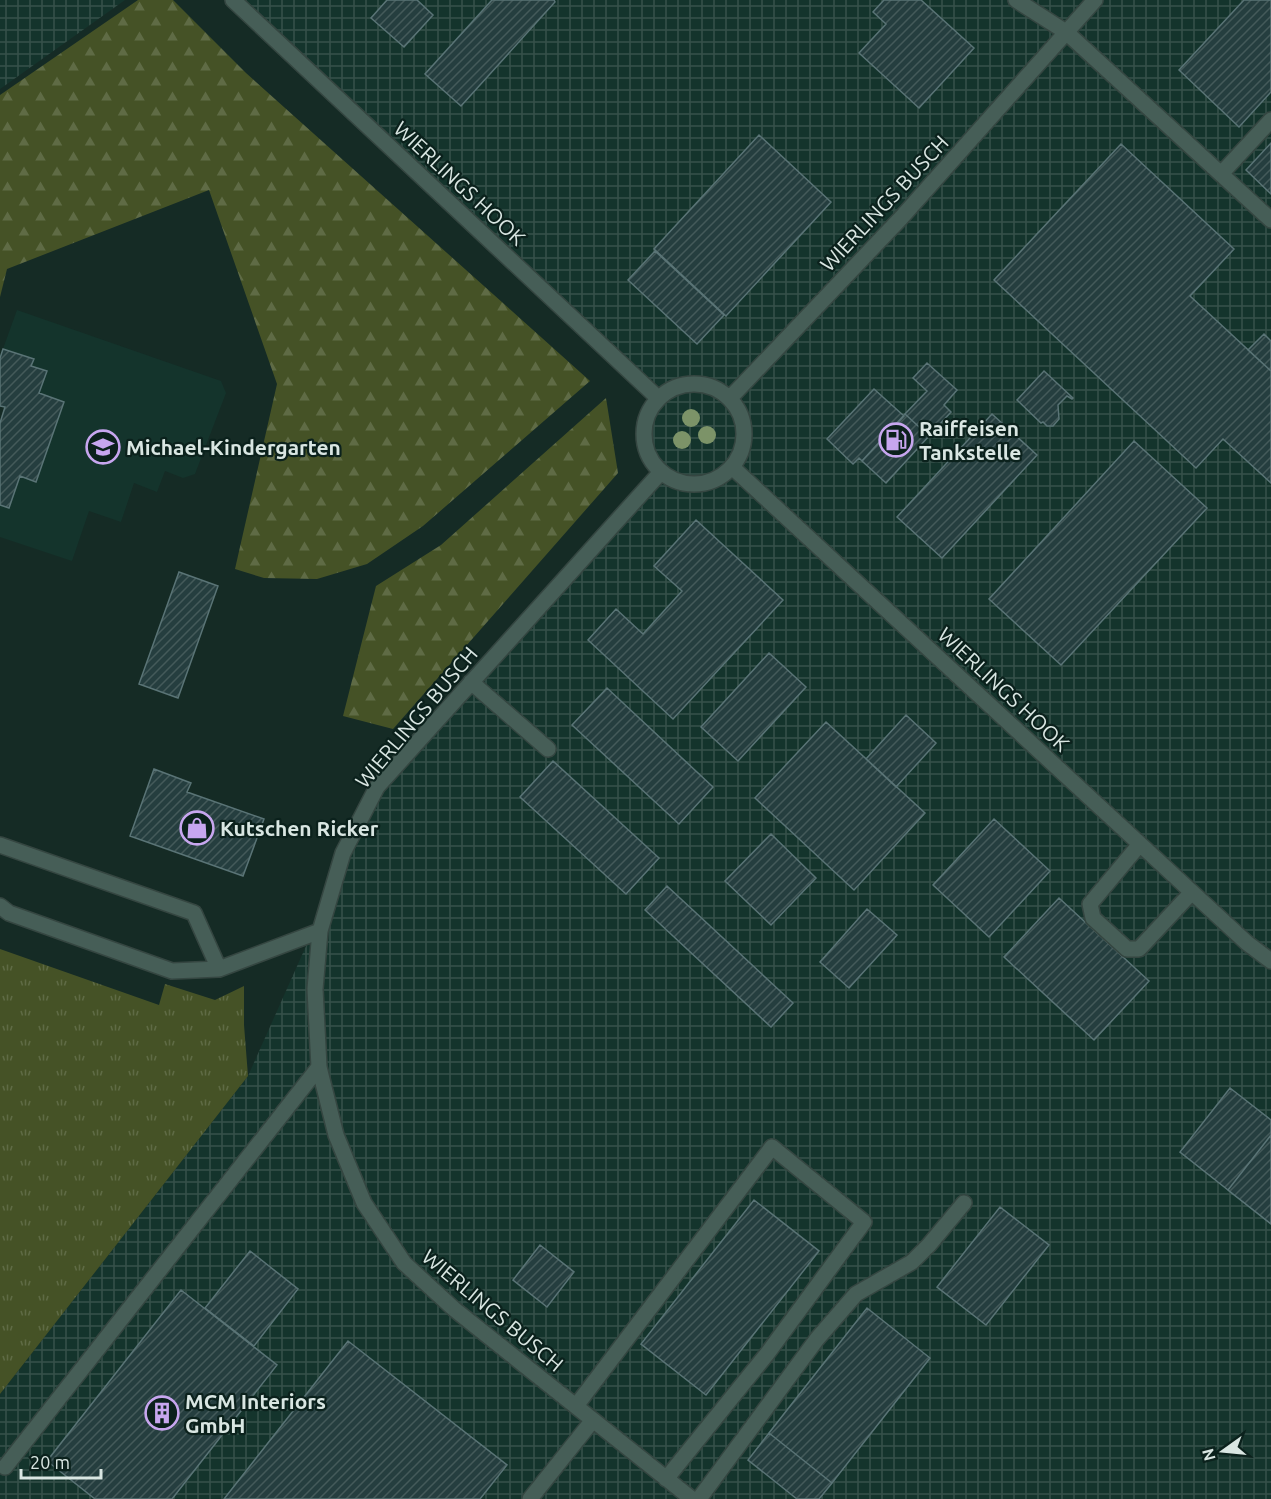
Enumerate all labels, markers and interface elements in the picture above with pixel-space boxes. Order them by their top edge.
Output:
street label: WIERLINGS HOOK [389,116,531,250]
street label: WIERLINGS BUSCH [815,130,953,276]
place label: Raiffeisen Tankstelle [919,416,1021,464]
fuel station icon: Raiffeisen Tankstelle [878,422,914,458]
school or university icon: Michael-Kindergarten [85,429,121,465]
place label: Michael-Kindergarten [126,435,341,459]
street label: WIERLINGS HOOK [933,622,1075,756]
street label: WIERLINGS BUSCH [350,642,482,792]
shop icon: Kutschen Ricker [179,810,215,846]
place label: Kutschen Ricker [220,816,379,840]
street label: WIERLINGS BUSCH [418,1244,568,1376]
place label: MCM Interiors GmbH [185,1389,326,1437]
building icon: MCM Interiors GmbH [144,1395,180,1431]
north arrow [1193,1421,1253,1481]
scale bar [21,1442,100,1480]
text: N [1198,1447,1219,1463]
text: 20 m [30,1452,70,1472]

